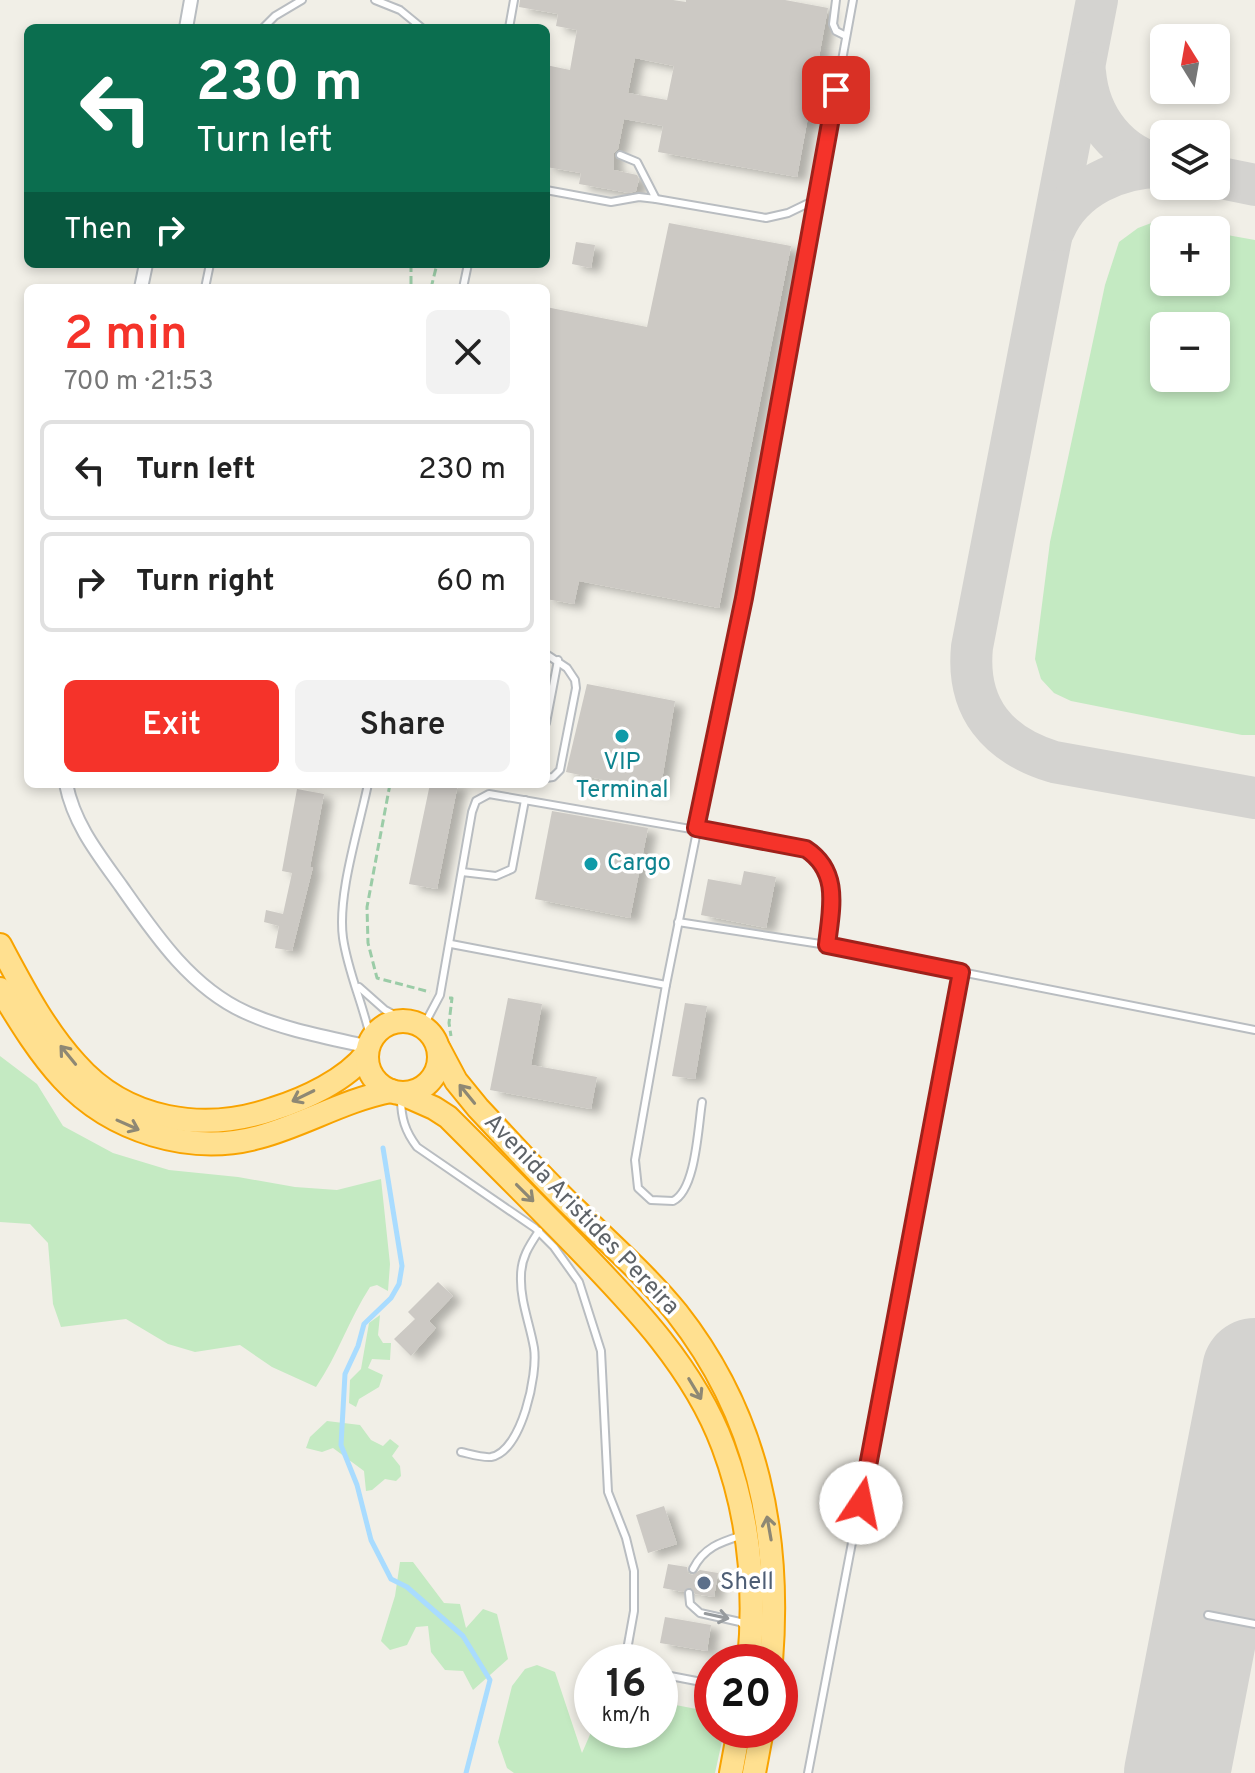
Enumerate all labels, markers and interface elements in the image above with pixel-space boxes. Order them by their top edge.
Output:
north arrow [1150,24,1230,104]
map controls [1150,24,1230,392]
text: 230 m [196,50,363,120]
icon: left [64,56,168,160]
pin [802,56,870,124]
icon: arrive [814,68,858,112]
text: Turn left [196,119,333,165]
button: layers [1150,120,1230,200]
icon: right [148,208,192,252]
text: Then [64,212,132,249]
button: + [1150,216,1230,296]
text: 2 min [64,306,188,366]
button: close [426,310,510,394]
button: − [1150,312,1230,392]
text: 700 m · 21:53 [64,366,214,399]
icon: left [68,448,112,492]
text: Turn left [136,452,256,489]
text: 230 m [418,452,506,489]
icon: right [68,560,112,604]
text: Turn right [136,564,274,601]
text: 60 m [436,564,506,601]
button: Exit [64,680,279,772]
button: Share [295,680,510,772]
marker: VIP Terminal [613,727,631,745]
place label: VIP Terminal [575,748,669,806]
place label: Cargo [607,849,671,879]
marker: Cargo [582,855,600,873]
one-way arrow [59,1045,77,1066]
one-way arrow [458,1085,476,1105]
one-way arrow [292,1089,316,1104]
street label: Avenida Aristides Pereira [477,1108,685,1322]
one-way arrow [115,1118,140,1133]
one-way arrow [515,1184,535,1203]
one-way arrow [687,1377,703,1400]
position arrow [819,1461,903,1545]
one-way arrow [761,1516,776,1542]
place label: Shell [720,1568,774,1598]
marker: Shell [695,1574,713,1592]
one-way arrow [703,1609,729,1624]
speed limit sign: 20 [694,1644,798,1748]
text: 16 [606,1661,646,1711]
text: km/h [602,1703,650,1729]

